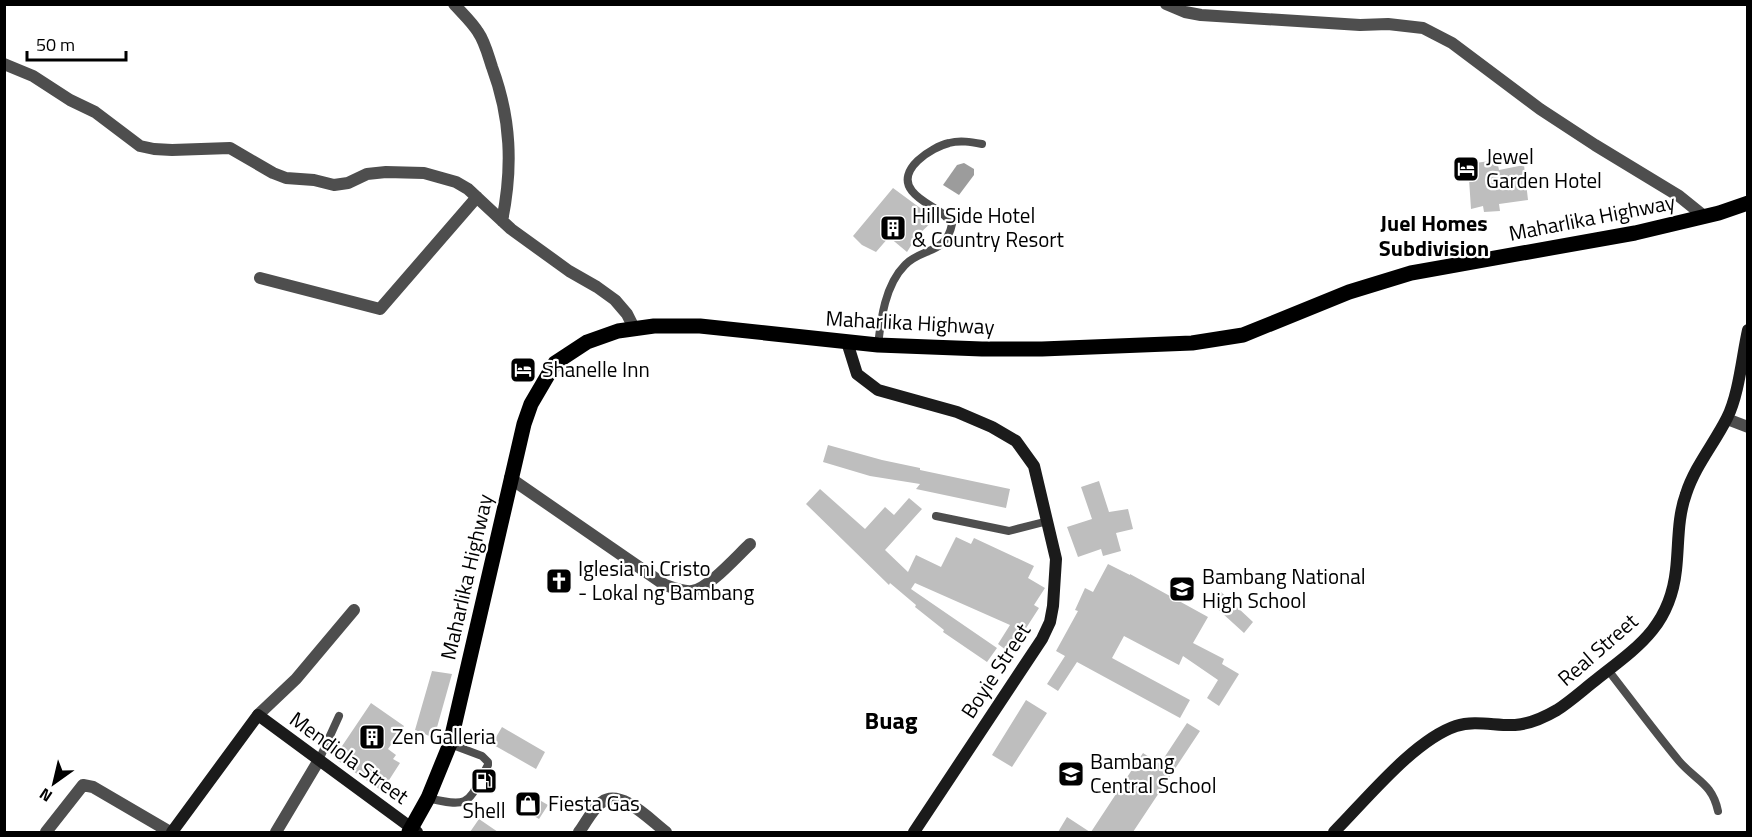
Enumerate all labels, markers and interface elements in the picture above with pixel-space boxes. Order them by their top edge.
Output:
scale bar [27,24,126,62]
text: 50 m [36,31,75,58]
place label: Jewel Garden Hotel [1486,140,1602,196]
hotel icon: Jewel Garden Hotel [1451,154,1481,184]
street label: Maharlika Highway [1506,185,1678,249]
place label: Hill Side Hotel & Country Resort [912,199,1065,255]
district label: Juel Homes Subdivision [1379,206,1489,265]
building icon: Hill Side Hotel & Country Resort [878,213,908,243]
street label: Maharlika Highway [825,302,995,342]
place label: Shanelle Inn [542,353,650,385]
hotel icon: Shanelle Inn [508,355,538,385]
street label: Maharlika Highway [431,491,501,663]
place label: Iglesia ni Cristo - Lokal ng Bambang [578,552,754,608]
place label: Bambang National High School [1202,560,1366,616]
church icon: Iglesia ni Cristo - Lokal ng Bambang [544,566,574,596]
school or university icon: Bambang National High School [1167,574,1197,604]
street label: Real Street [1550,605,1645,693]
street label: Boyie Street [952,616,1038,724]
district label: Buag [865,702,918,738]
street label: Mendiola Street [283,703,416,812]
place label: Zen Galleria [392,720,496,752]
building icon: Zen Galleria [357,722,387,752]
place label: Bambang Central School [1090,745,1217,801]
north arrow [24,753,84,813]
school or university icon: Bambang Central School [1056,759,1086,789]
fuel station icon: Shell [469,766,499,796]
text: N [34,782,57,808]
place label: Fiesta Gas [548,787,640,819]
shop icon: Fiesta Gas [513,789,543,819]
place label: Shell [463,794,505,826]

